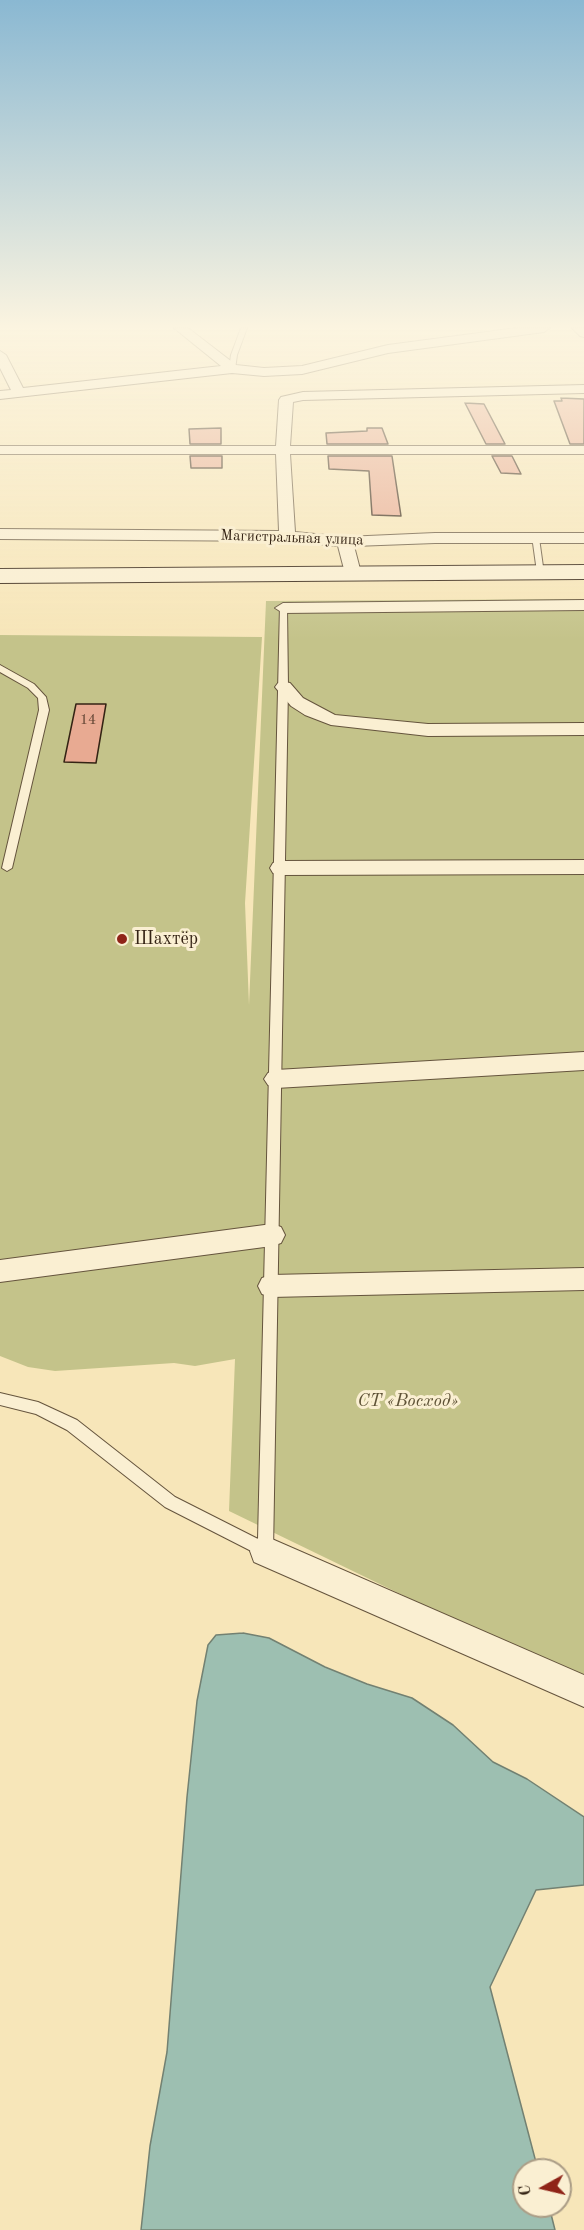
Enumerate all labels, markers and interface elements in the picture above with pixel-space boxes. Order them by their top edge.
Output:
street label: Магистральная улица [220,527,364,549]
house number: 14 [80,712,96,728]
place label: Шахтёр [134,928,198,950]
marker: Шахтёр [115,932,129,946]
park label: СТ «Восход» [357,1390,459,1412]
north arrow [512,2158,572,2218]
text: С [517,2184,535,2197]

